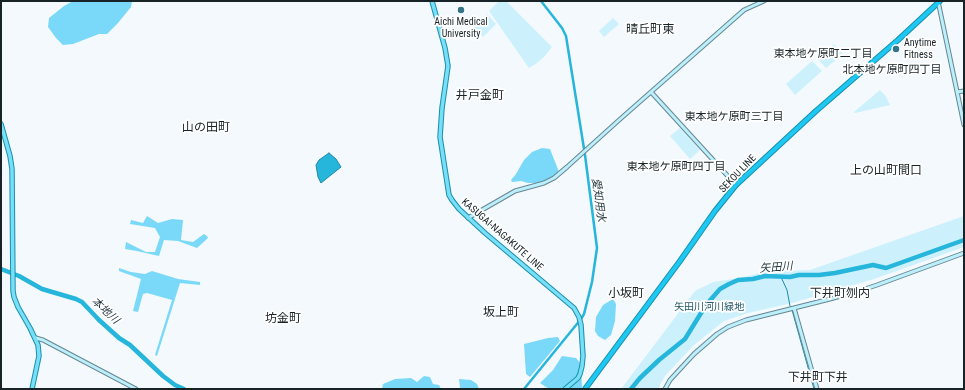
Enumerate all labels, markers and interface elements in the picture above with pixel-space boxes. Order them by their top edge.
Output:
marker: Aichi Medical University [456,5,466,15]
place label: Aichi Medical University [434,16,488,40]
district label: 晴丘町東 [626,23,674,37]
place label: Anytime Fitness [904,37,936,60]
marker: Anytime Fitness [891,44,901,54]
district label: 東本地ケ原町二丁目 [774,47,872,61]
district label: 北本地ケ原町四丁目 [843,63,941,77]
district label: 井戸金町 [456,89,504,103]
district label: 東本地ケ原町三丁目 [685,110,783,124]
district label: 山の田町 [182,121,230,135]
street label: SEKOU LINE [717,153,759,195]
district label: 東本地ケ原町四丁目 [627,160,725,174]
district label: 上の山町間口 [850,164,922,178]
water label: 愛知用水 [588,177,608,223]
street label: KASUGAI-NAGAKUTE LINE [459,196,545,274]
water label: 矢田川 [759,260,793,276]
district label: 小坂町 [608,287,644,301]
district label: 下井町刎内 [810,287,870,301]
water label: 本地川 [88,295,122,327]
park label: 矢田川河川緑地 [674,301,744,313]
district label: 坂上町 [483,306,519,320]
district label: 坊金町 [265,312,301,326]
district label: 下井町下井 [788,371,848,385]

